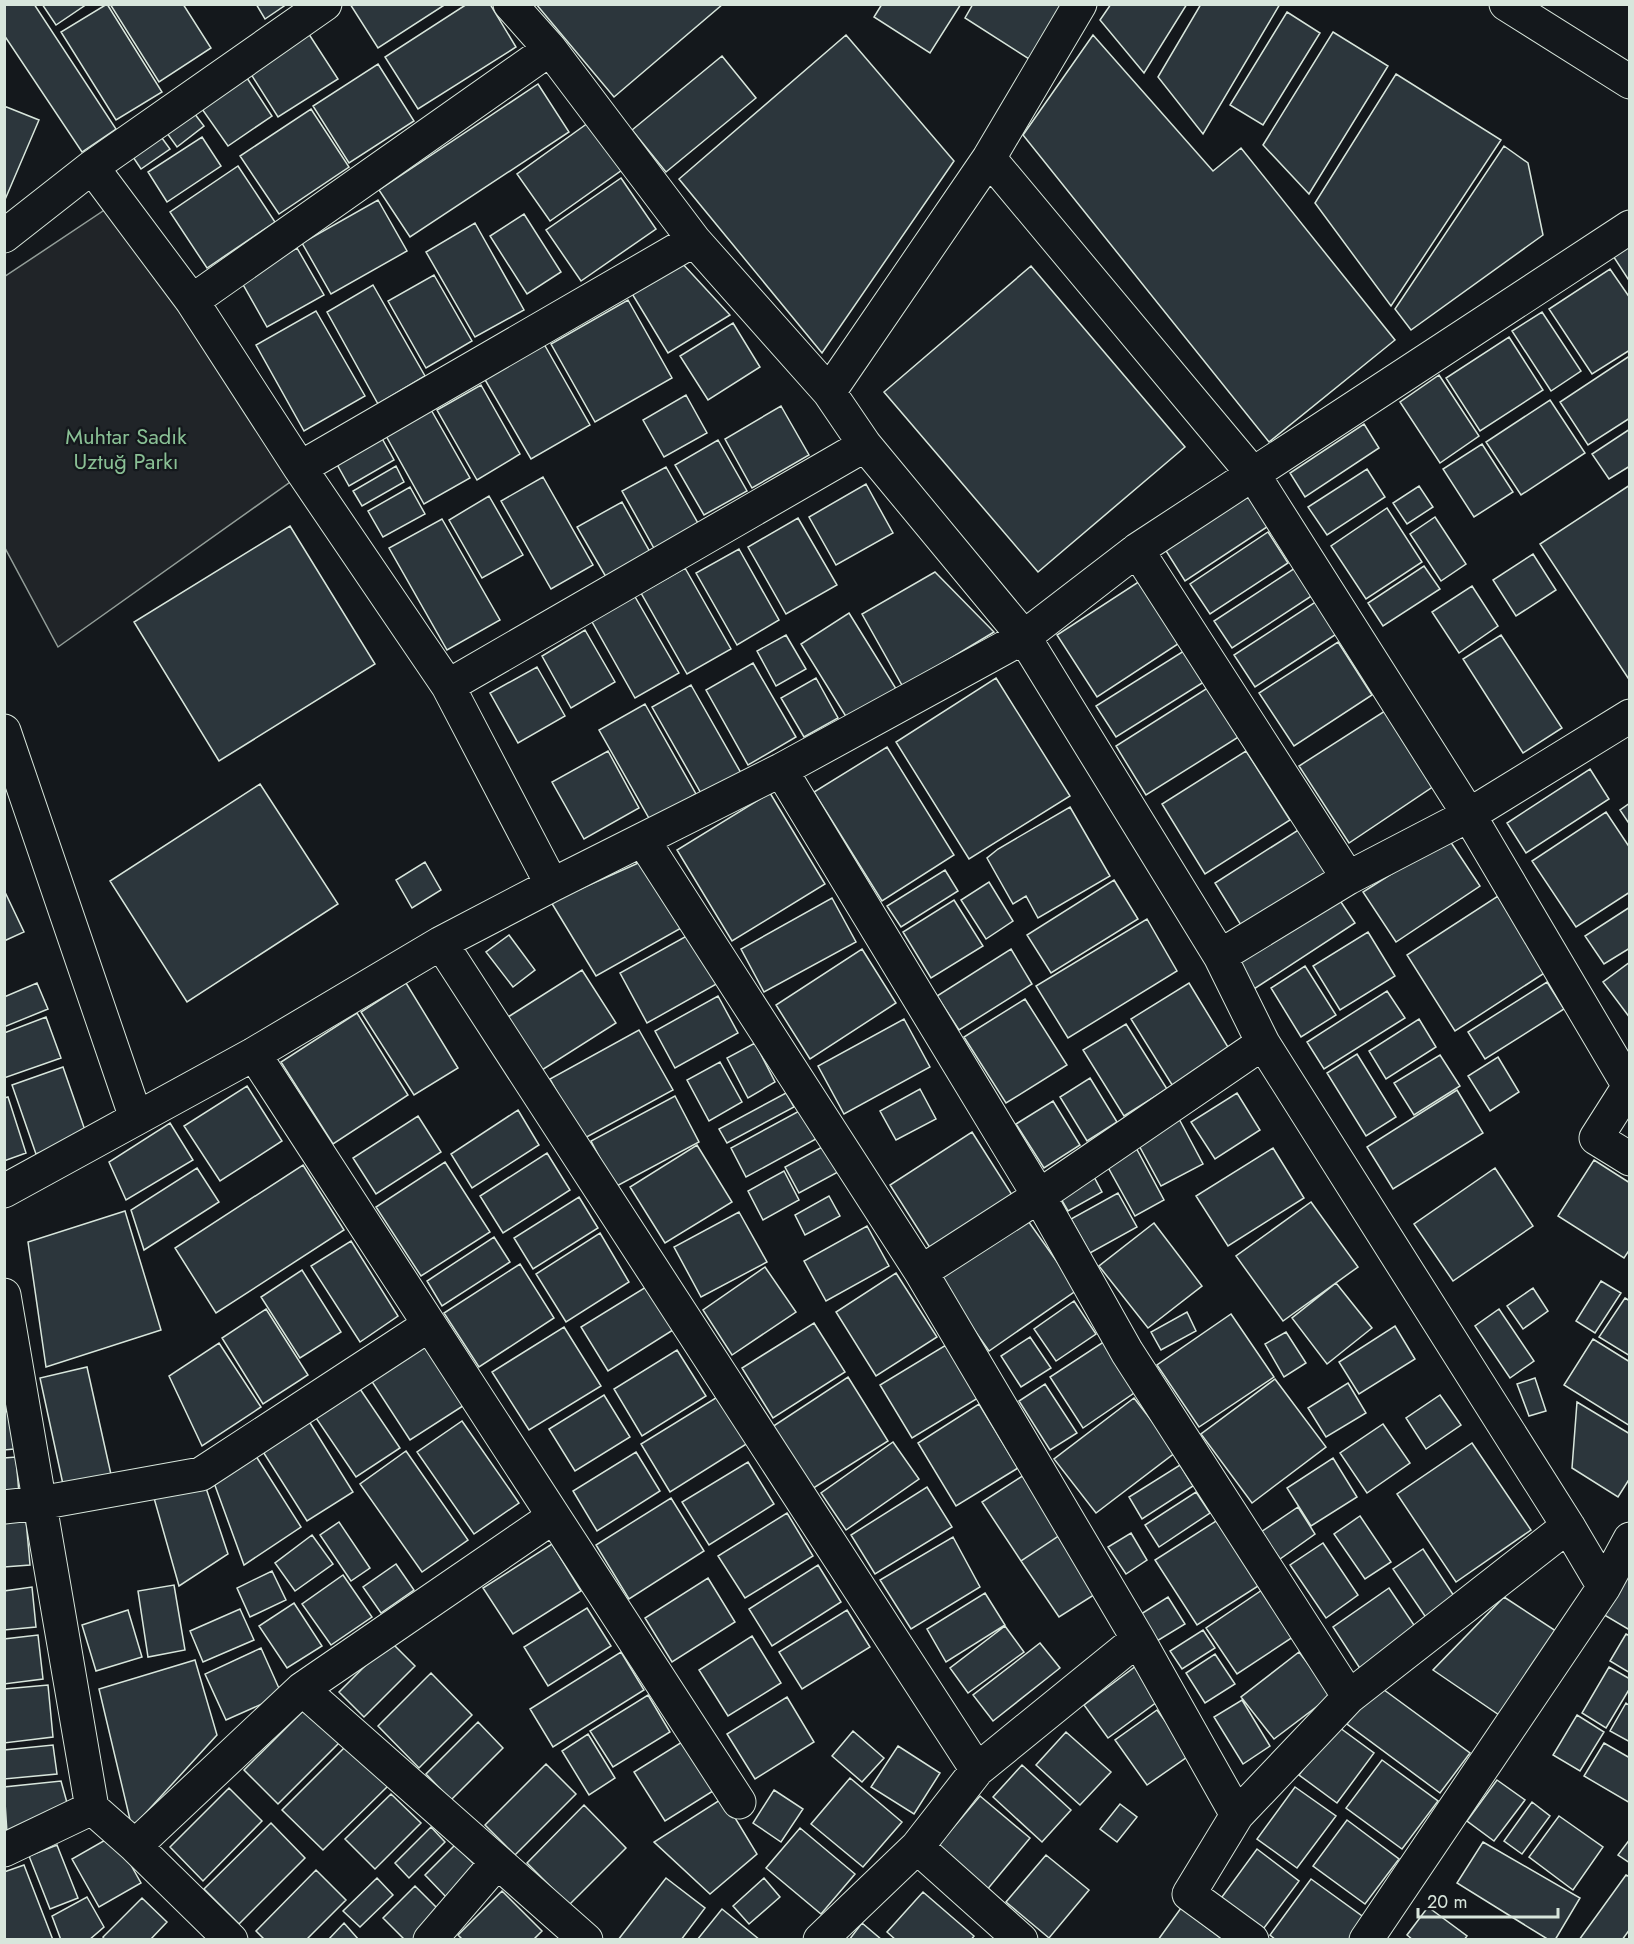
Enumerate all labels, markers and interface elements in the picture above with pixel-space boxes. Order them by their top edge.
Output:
park label: Muhtar Sadık Uztuğ Parkı [65,420,187,477]
scale bar [1418,1881,1558,1919]
text: 20 m [1427,1889,1467,1915]

